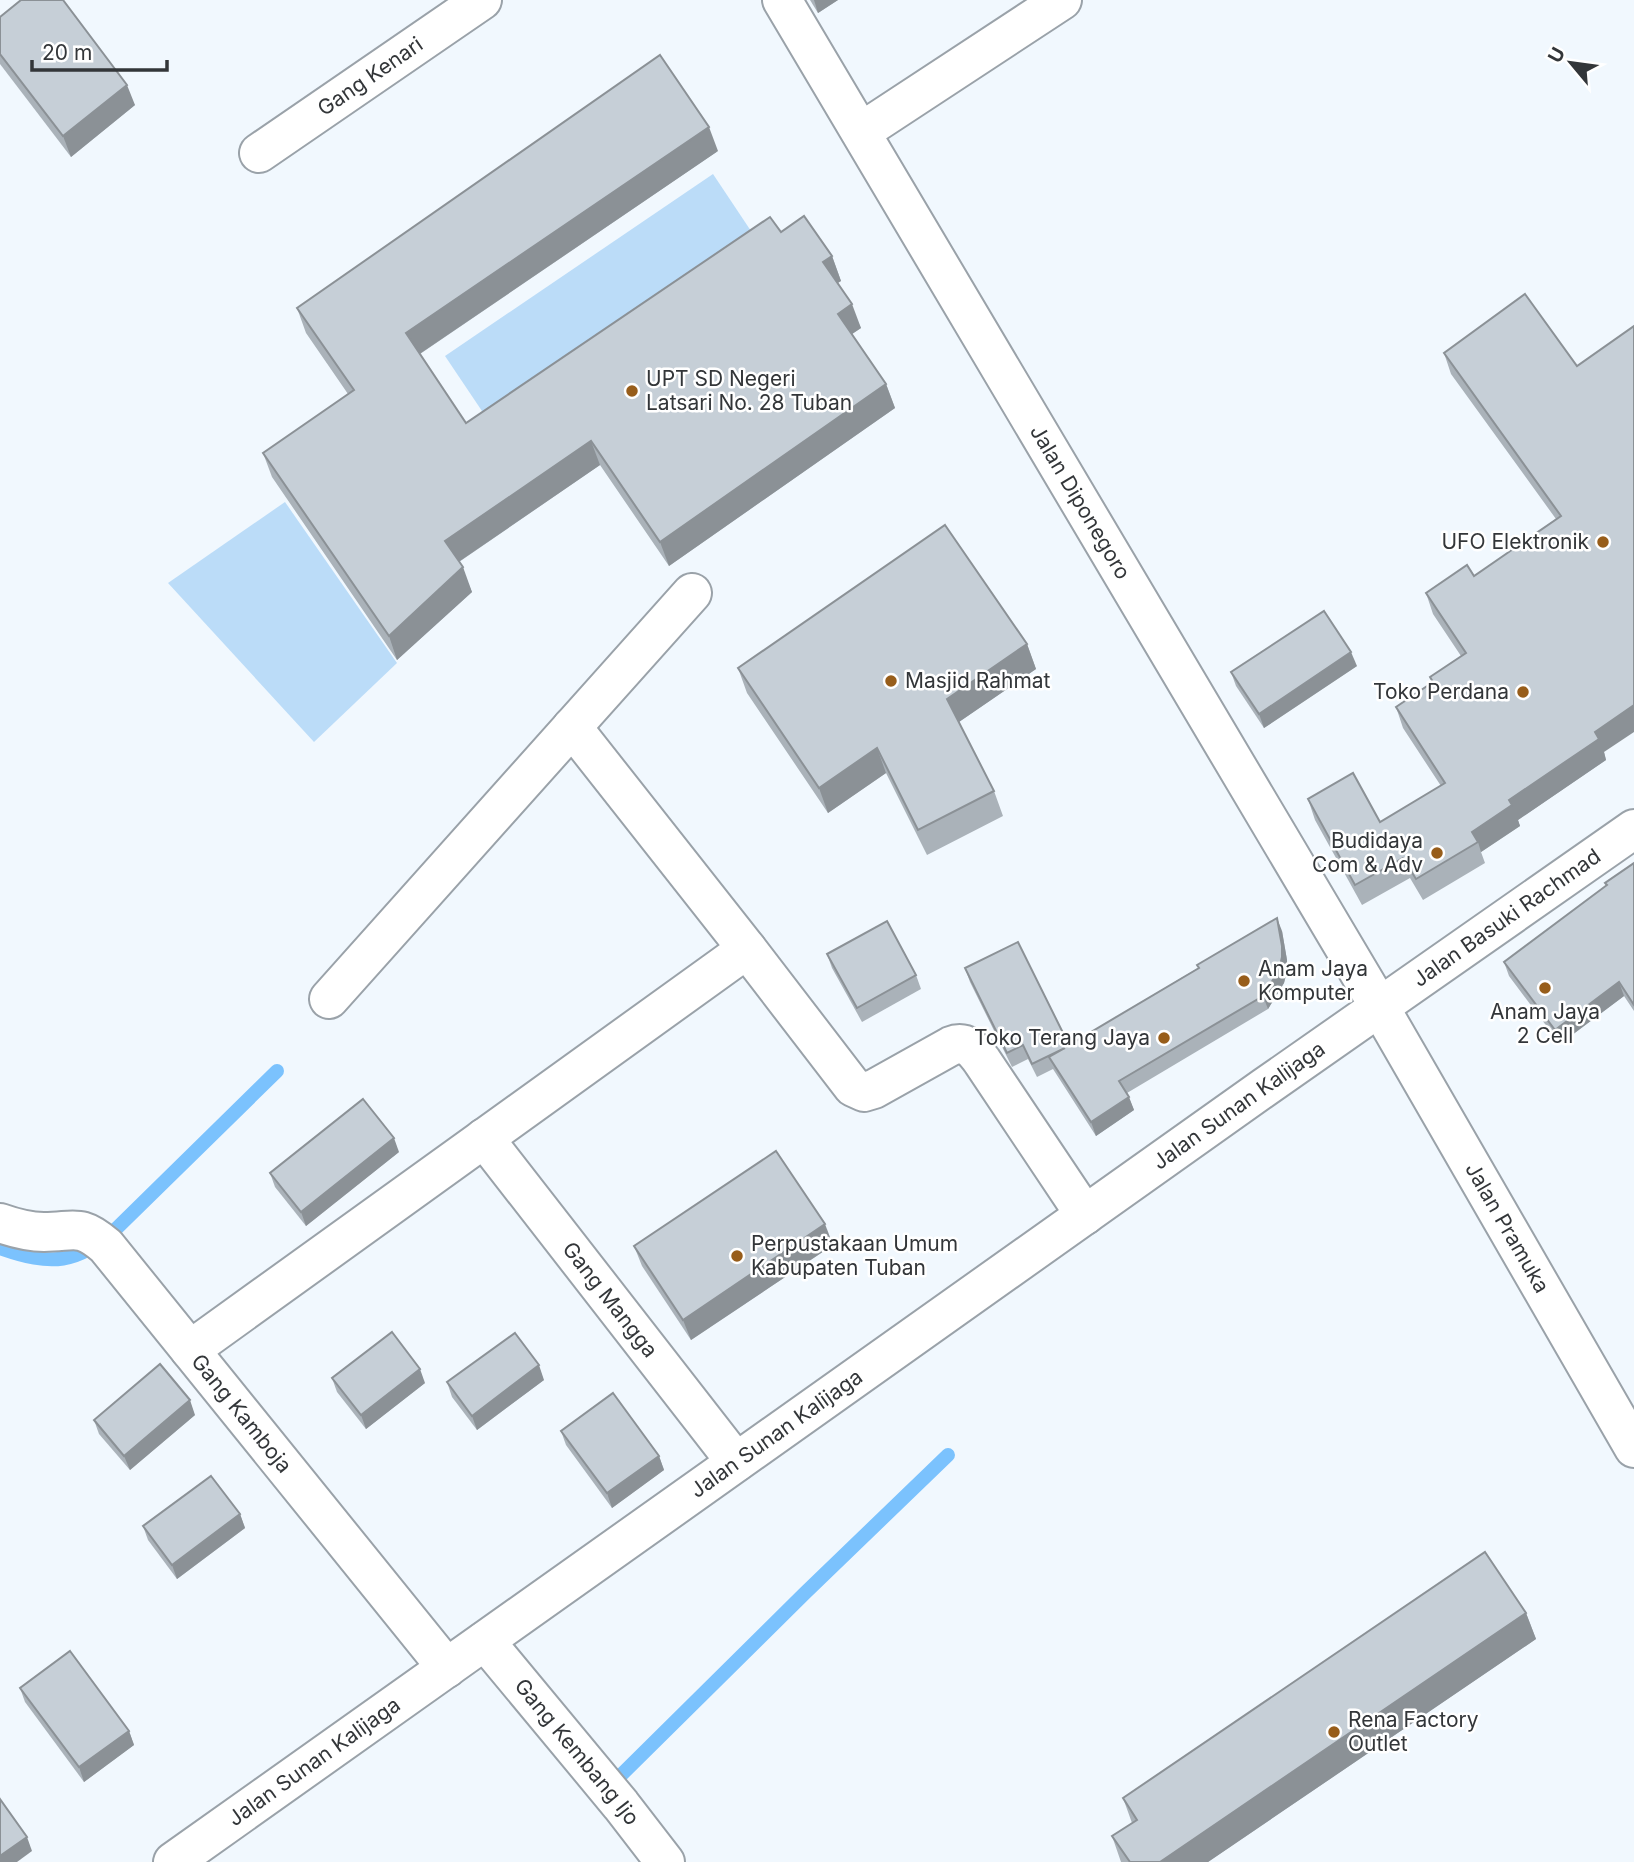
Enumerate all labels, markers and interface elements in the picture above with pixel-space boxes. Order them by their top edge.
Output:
scale bar [32,28,166,72]
north arrow [1536,28,1606,98]
street label: Gang Kenari [313,31,427,121]
text: 20 m [42,40,92,65]
text: U [1543,43,1570,67]
place label: UPT SD Negeri Latsari No. 28 Tuban [646,366,852,415]
marker: UPT SD Negeri Latsari No. 28 Tuban [624,383,640,399]
street label: Jalan Diponegoro [1025,420,1136,584]
place label: UFO Elektronik [1441,529,1589,554]
marker: UFO Elektronik [1595,534,1611,550]
place label: Masjid Rahmat [905,668,1051,693]
marker: Masjid Rahmat [883,673,899,689]
place label: Toko Perdana [1373,679,1509,704]
marker: Toko Perdana [1515,684,1531,700]
place label: Budidaya Com & Adv [1312,828,1423,877]
street label: Jalan Basuki Rachmad [1408,843,1605,992]
marker: Budidaya Com & Adv [1429,845,1445,861]
place label: Anam Jaya Komputer [1258,956,1368,1005]
marker: Anam Jaya Komputer [1236,973,1252,989]
marker: Anam Jaya 2 Cell [1537,980,1553,996]
place label: Anam Jaya 2 Cell [1490,999,1600,1048]
place label: Toko Terang Jaya [974,1025,1150,1050]
marker: Toko Terang Jaya [1156,1030,1172,1046]
street label: Jalan Sunan Kalijaga [1148,1036,1330,1175]
street label: Jalan Pramuka [1460,1158,1555,1297]
place label: Perpustakaan Umum Kabupaten Tuban [751,1231,958,1280]
street label: Gang Mangga [558,1237,663,1362]
marker: Perpustakaan Umum Kabupaten Tuban [729,1248,745,1264]
street label: Gang Kamboja [186,1349,297,1478]
street label: Jalan Sunan Kalijaga [685,1364,867,1503]
street label: Gang Kembang Ijo [510,1673,645,1830]
street label: Jalan Sunan Kalijaga [223,1692,405,1831]
place label: Rena Factory Outlet [1348,1707,1479,1756]
marker: Rena Factory Outlet [1326,1724,1342,1740]

